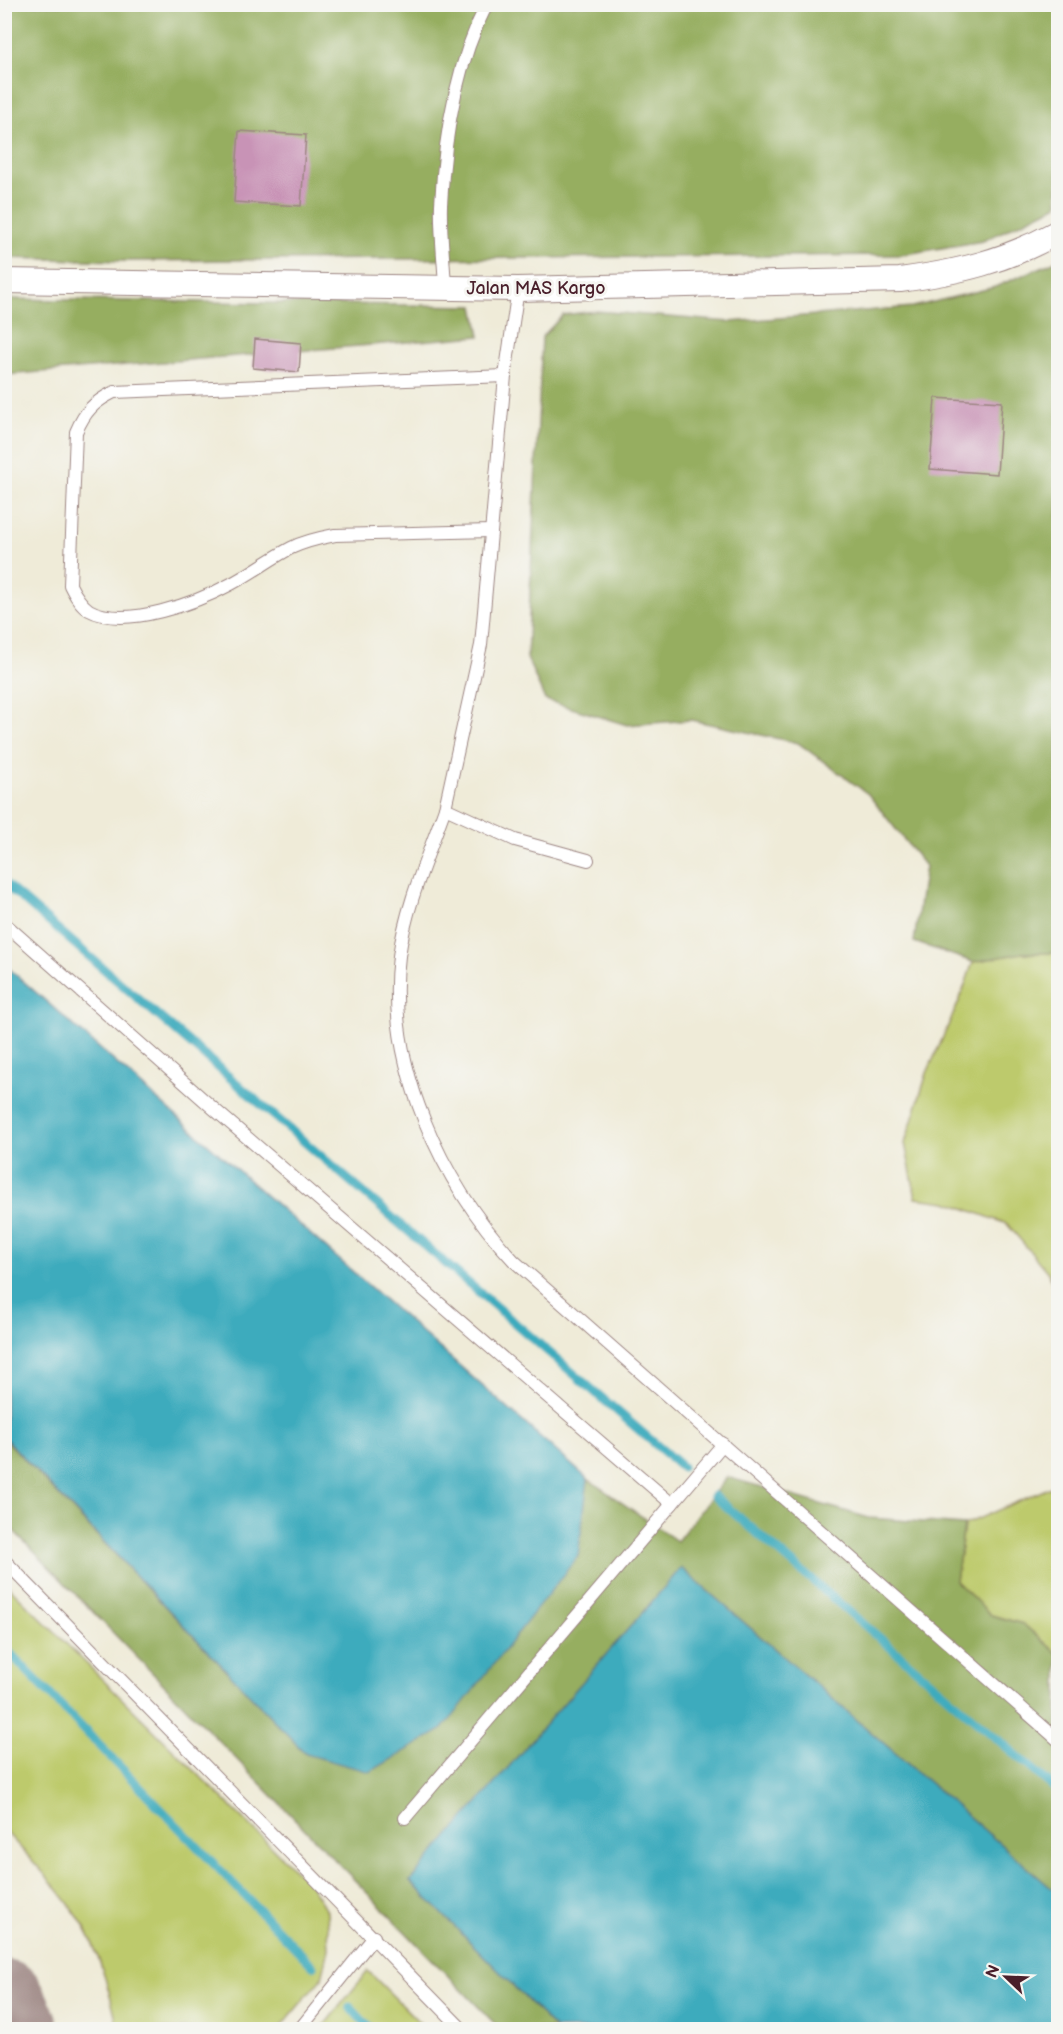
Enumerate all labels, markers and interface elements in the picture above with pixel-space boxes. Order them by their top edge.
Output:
street label: Jalan MAS Kargo [467,278,605,299]
north arrow [976,1947,1036,2007]
text: N [982,1962,1005,1981]

